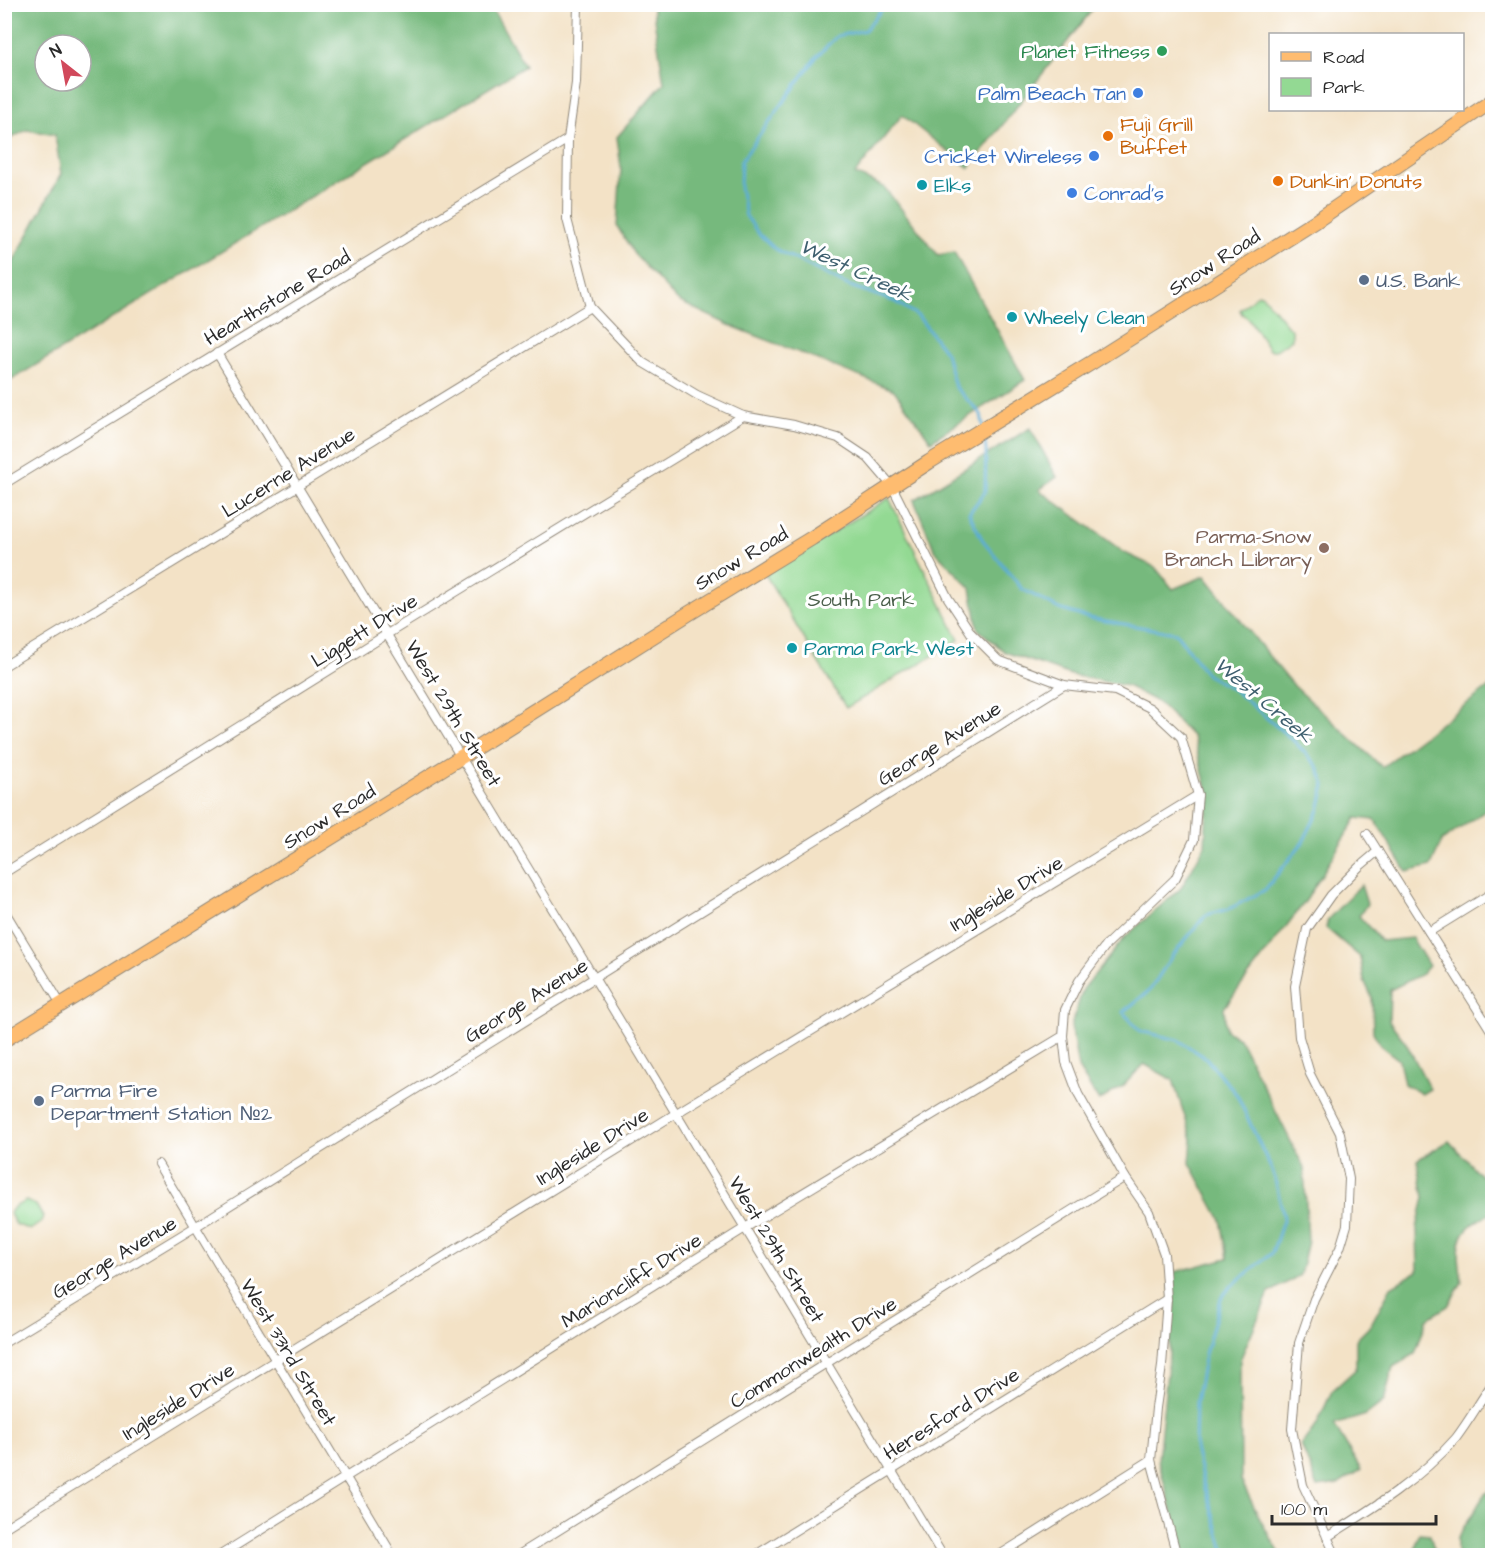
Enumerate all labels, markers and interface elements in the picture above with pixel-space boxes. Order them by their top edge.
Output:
north arrow [33,33,93,93]
legend [1269,33,1464,111]
place label: Planet Fitness [1021,38,1150,66]
text: N [46,39,66,63]
marker: Planet Fitness [1155,44,1169,58]
text: Road [1323,45,1364,70]
text: Park [1323,75,1365,100]
place label: Palm Beach Tan [978,80,1126,108]
marker: Palm Beach Tan [1131,86,1145,100]
place label: Fuji Grill Buffet [1120,111,1193,162]
marker: Fuji Grill Buffet [1101,129,1115,143]
place label: Cricket Wireless [924,143,1082,171]
marker: Cricket Wireless [1087,149,1101,163]
place label: Dunkin' Donuts [1290,168,1422,196]
place label: Elks [934,172,971,200]
marker: Dunkin' Donuts [1271,174,1285,188]
marker: Elks [915,178,929,192]
place label: Conrad's [1084,180,1164,208]
marker: Conrad's [1065,186,1079,200]
street label: Snow Road [1163,223,1266,303]
water label: West Creek [795,232,918,310]
street label: Hearthstone Road [199,243,356,353]
place label: U.S. Bank [1376,267,1460,295]
marker: U.S. Bank [1357,273,1371,287]
place label: Wheely Clean [1024,304,1145,333]
marker: Wheely Clean [1005,310,1019,324]
street label: Lucerne Avenue [217,421,361,525]
street label: Snow Road [690,520,793,598]
place label: Parma-Snow Branch Library [1165,523,1312,575]
marker: Parma-Snow Branch Library [1317,541,1331,555]
park label: South Park [808,586,914,614]
street label: Liggett Drive [306,587,424,676]
street label: West 29th Street [398,635,508,792]
place label: Parma Park West [804,635,974,663]
marker: Parma Park West [785,641,799,655]
water label: West Creek [1208,651,1320,751]
street label: George Avenue [872,695,1007,794]
street label: Snow Road [278,777,381,856]
street label: Ingleside Drive [945,849,1069,940]
street label: George Avenue [459,952,594,1051]
place label: Parma Fire Department Station №2 [51,1077,273,1128]
marker: Parma Fire Department Station №2 [32,1094,46,1108]
street label: Ingleside Drive [531,1101,655,1193]
street label: West 29th Street [721,1171,831,1328]
street label: George Avenue [47,1209,183,1307]
street label: Marioncliff Drive [556,1226,707,1335]
street label: West 33rd Street [233,1274,343,1431]
street label: Commonwealth Drive [725,1290,903,1416]
street label: Ingleside Drive [117,1356,241,1448]
street label: Heresford Drive [878,1361,1025,1467]
scale bar [1272,1488,1436,1526]
text: 100 m [1281,1497,1327,1522]

